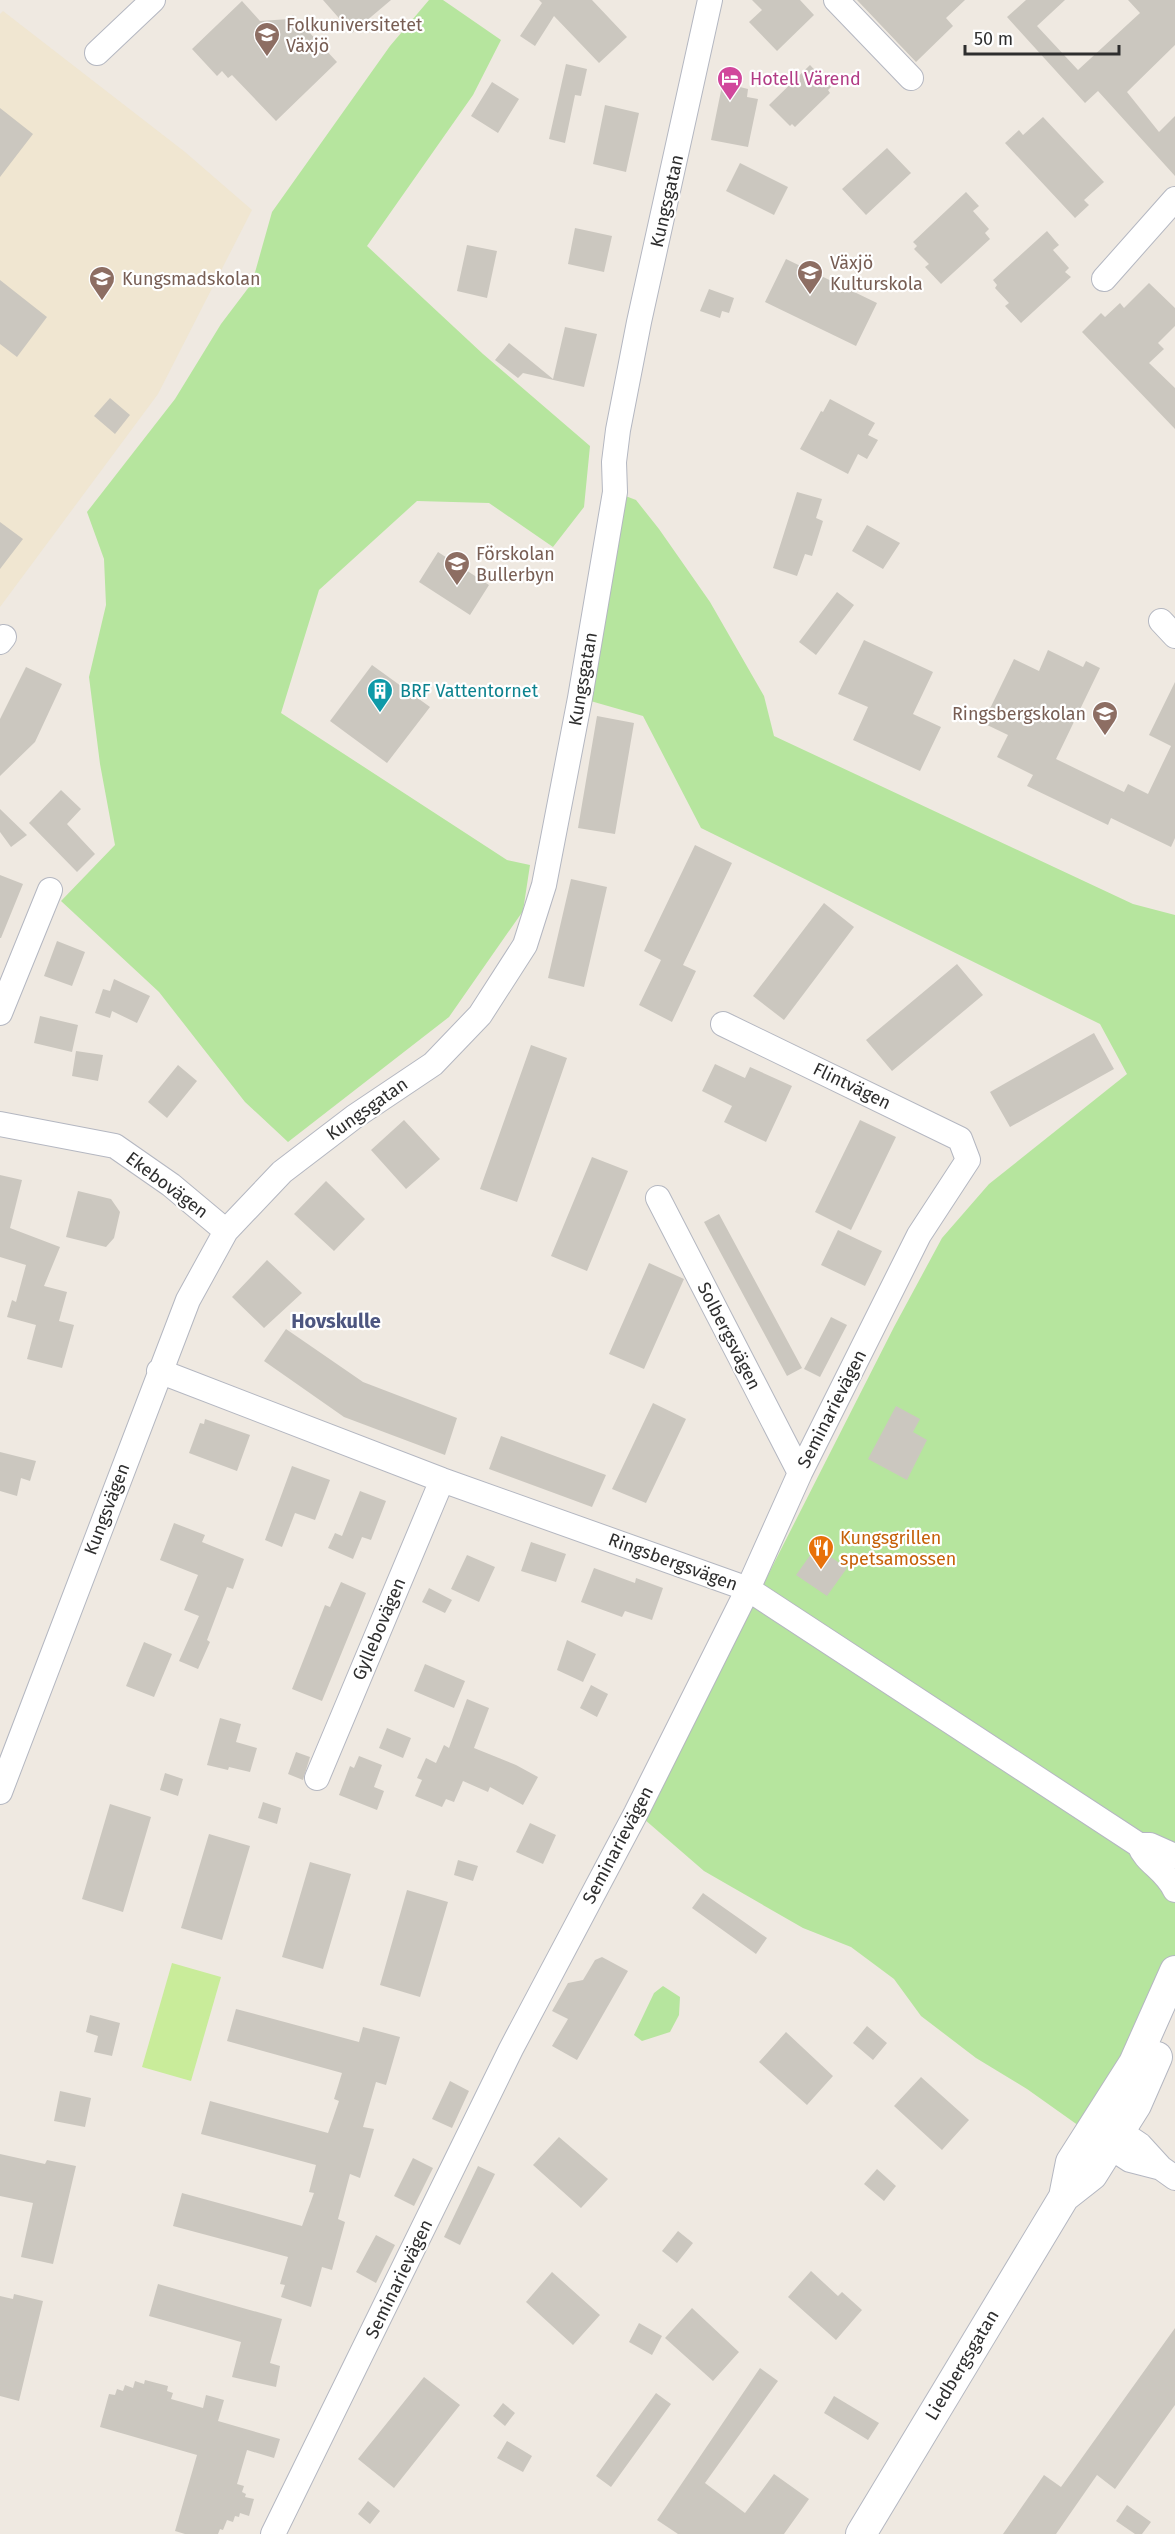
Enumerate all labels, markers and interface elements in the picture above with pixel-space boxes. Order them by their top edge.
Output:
place label: Folkuniversitetet Växjö [286,14,423,57]
scale bar [965,18,1120,56]
school or university icon: Folkuniversitetet Växjö [252,20,282,58]
text: 50 m [974,28,1013,50]
hotel icon: Hotell Värend [715,64,745,102]
place label: Hotell Värend [750,68,861,90]
street label: Kungsgatan [646,152,688,250]
place label: Växjö Kulturskola [830,252,923,295]
school or university icon: Växjö Kulturskola [795,258,825,296]
school or university icon: Kungsmadskolan [87,264,117,302]
place label: Kungsmadskolan [122,268,261,290]
place label: Förskolan Bullerbyn [476,543,555,586]
school or university icon: Förskolan Bullerbyn [442,549,472,587]
street label: Kungsgatan [564,630,602,728]
building icon: BRF Vattentornet [365,676,395,714]
place label: BRF Vattentornet [400,680,539,702]
school or university icon: Ringsbergskolan [1090,699,1120,737]
place label: Ringsbergskolan [952,703,1086,725]
street label: Flintvägen [810,1058,894,1114]
street label: Kungsgatan [322,1073,412,1145]
street label: Ekebovägen [122,1147,212,1223]
street label: Solbergsvägen [692,1279,766,1393]
district label: Hovskulle [291,1309,381,1333]
street label: Seminarievägen [793,1346,871,1472]
street label: Kungsvägen [79,1460,135,1558]
place label: Kungsgrillen spetsamossen [840,1527,956,1570]
street label: Ringsbergsvägen [605,1528,741,1596]
restaurant icon: Kungsgrillen spetsamossen [806,1533,836,1571]
street label: Gyllebovägen [348,1574,410,1684]
street label: Seminarievägen [578,1783,658,1907]
street label: Seminarievägen [361,2216,437,2342]
street label: Liedbergsgatan [920,2306,1004,2424]

